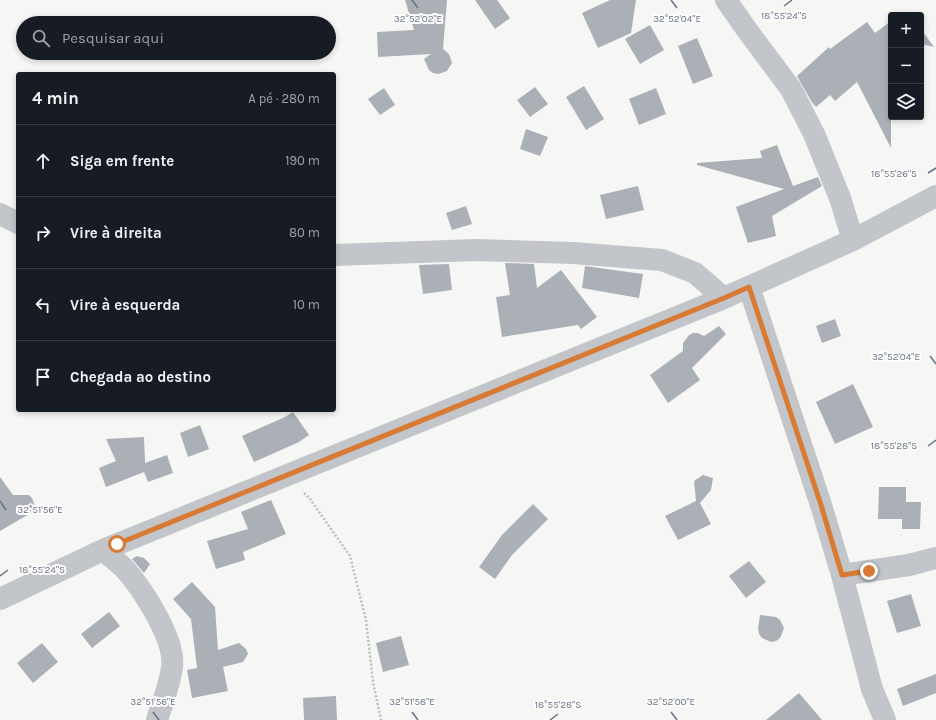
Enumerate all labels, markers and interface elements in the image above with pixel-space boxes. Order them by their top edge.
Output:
text: 18°55'24"S [761,10,807,22]
map controls [888,12,924,120]
button: + [888,12,924,48]
text: 32°52'02"E [394,13,442,25]
text: 32°52'04"E [653,13,701,25]
search box [16,16,336,60]
icon: search [30,27,52,49]
text: Pesquisar aqui [62,29,164,47]
button: − [888,48,924,84]
button: layers [888,84,924,120]
text: 4 min [32,88,79,108]
text: A pé · 280 m [248,91,320,106]
icon: ahead [32,150,54,172]
text: Siga em frente [70,152,174,170]
text: 190 m [285,153,320,168]
text: 18°55'26"S [871,168,917,180]
icon: right [32,222,54,244]
text: Vire à direita [70,224,162,242]
text: 80 m [289,225,320,240]
icon: left [32,294,54,316]
text: Vire à esquerda [70,296,180,314]
text: 10 m [293,297,320,312]
text: 32°52'04"E [872,351,920,363]
icon: arrive [32,366,54,388]
text: Chegada ao destino [70,368,211,386]
text: 18°55'28"S [871,440,917,452]
text: 32°51'56"E [17,504,63,516]
route start [108,535,126,553]
route end [860,562,878,580]
text: 18°55'24"S [19,564,65,576]
text: 32°51'56"E [130,696,176,708]
text: 32°51'58"E [389,696,435,708]
text: 32°52'00"E [647,696,695,708]
text: 18°55'28"S [535,699,581,711]

